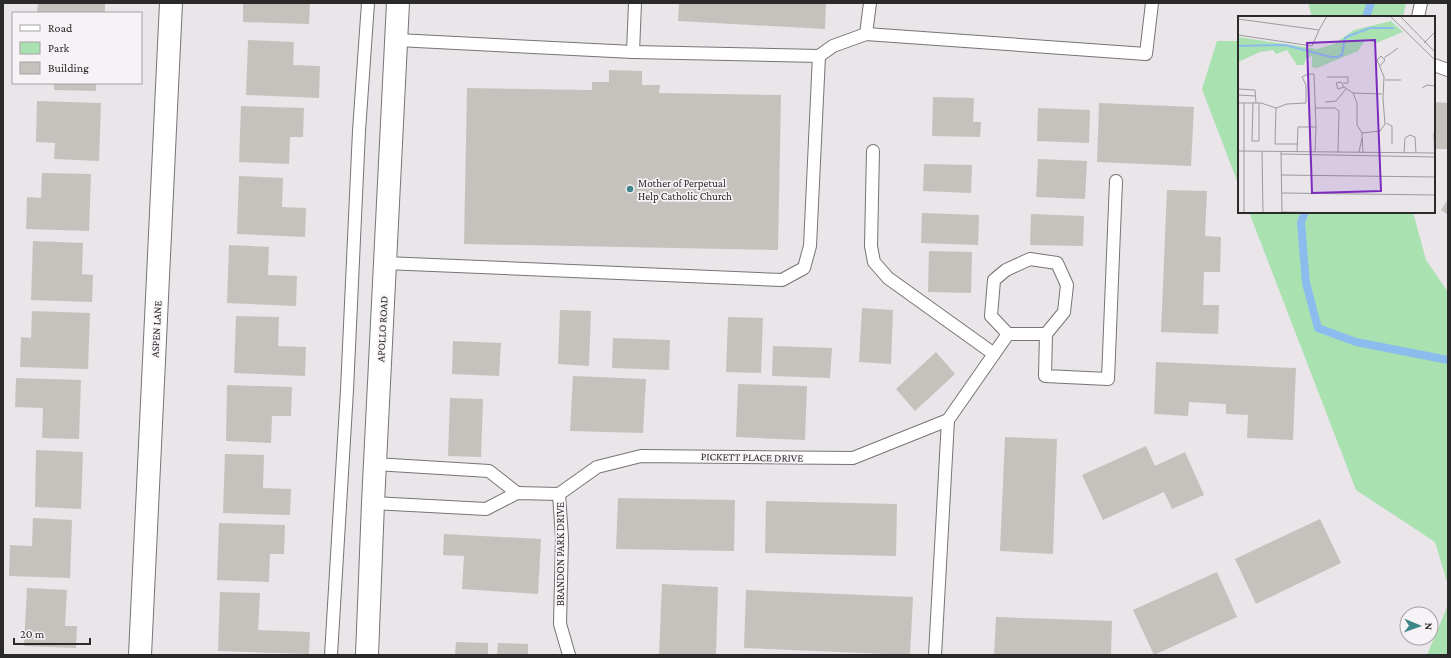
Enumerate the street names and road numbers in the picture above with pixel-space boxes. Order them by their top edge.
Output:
street label: APOLLO ROAD [374,296,390,362]
street label: ASPEN LANE [149,300,163,358]
street label: PICKETT PLACE DRIVE [701,450,803,464]
street label: BRANDON PARK DRIVE [554,502,566,606]

